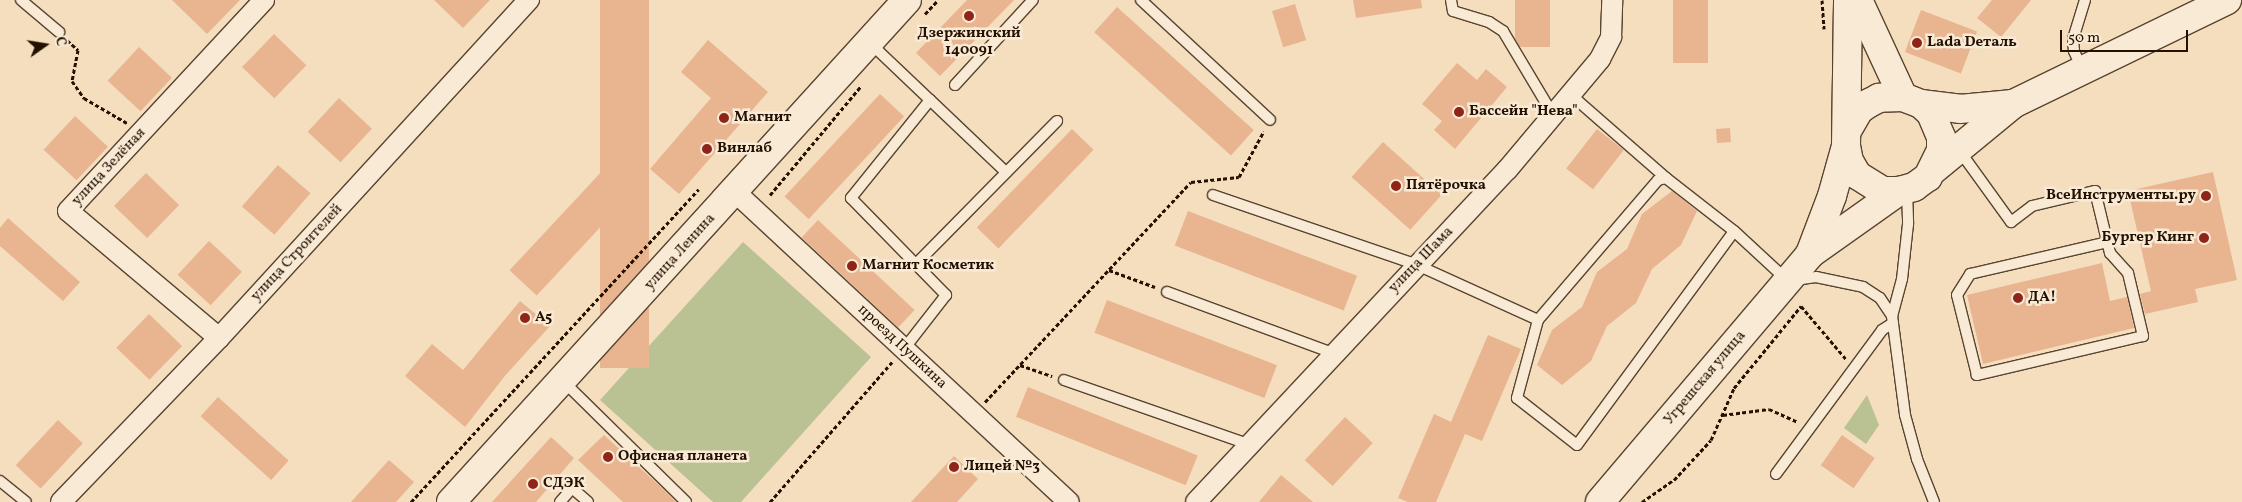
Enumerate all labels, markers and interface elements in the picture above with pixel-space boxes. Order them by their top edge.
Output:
marker: Дзержинский 140091 [963,10,975,22]
north arrow [20,20,70,70]
scale bar [2062,20,2190,52]
place label: Дзержинский 140091 [917,24,1021,59]
text: 50 m [2068,28,2100,49]
place label: Lada Dеталь [1927,34,2017,52]
text: С [50,35,70,48]
marker: Lada Dеталь [1911,37,1923,49]
place label: Бассейн "Нева" [1469,103,1578,121]
marker: Бассейн "Нева" [1453,106,1465,118]
place label: Магнит [734,109,791,127]
marker: Магнит [718,112,730,124]
street label: улица Зелёная [68,124,150,210]
place label: Винлаб [717,140,772,158]
marker: Винлаб [701,143,713,155]
place label: Пятёрочка [1406,177,1486,195]
marker: Пятёрочка [1390,180,1402,192]
place label: ВсеИнструменты.ру [2046,187,2196,205]
marker: ВсеИнструменты.ру [2200,190,2212,202]
street label: улица Строителей [247,201,347,305]
street label: улица Ленина [641,210,719,294]
street label: улица Шама [1385,223,1457,297]
place label: Бургер Кинг [2102,229,2194,247]
marker: Бургер Кинг [2198,232,2210,244]
place label: Магнит Косметик [862,257,994,275]
marker: Магнит Косметик [846,260,858,272]
place label: ДА! [2028,289,2056,307]
marker: ДА! [2012,292,2024,304]
street label: проезд Пушкина [854,301,950,393]
place label: А5 [535,309,552,327]
marker: А5 [519,312,531,324]
street label: Угрешская улица [1660,327,1750,429]
place label: Офисная планета [618,448,747,466]
marker: Офисная планета [602,451,614,463]
place label: Лицей №3 [964,458,1040,476]
marker: Лицей №3 [948,461,960,473]
place label: СДЭК [543,475,584,493]
marker: СДЭК [527,478,539,490]

